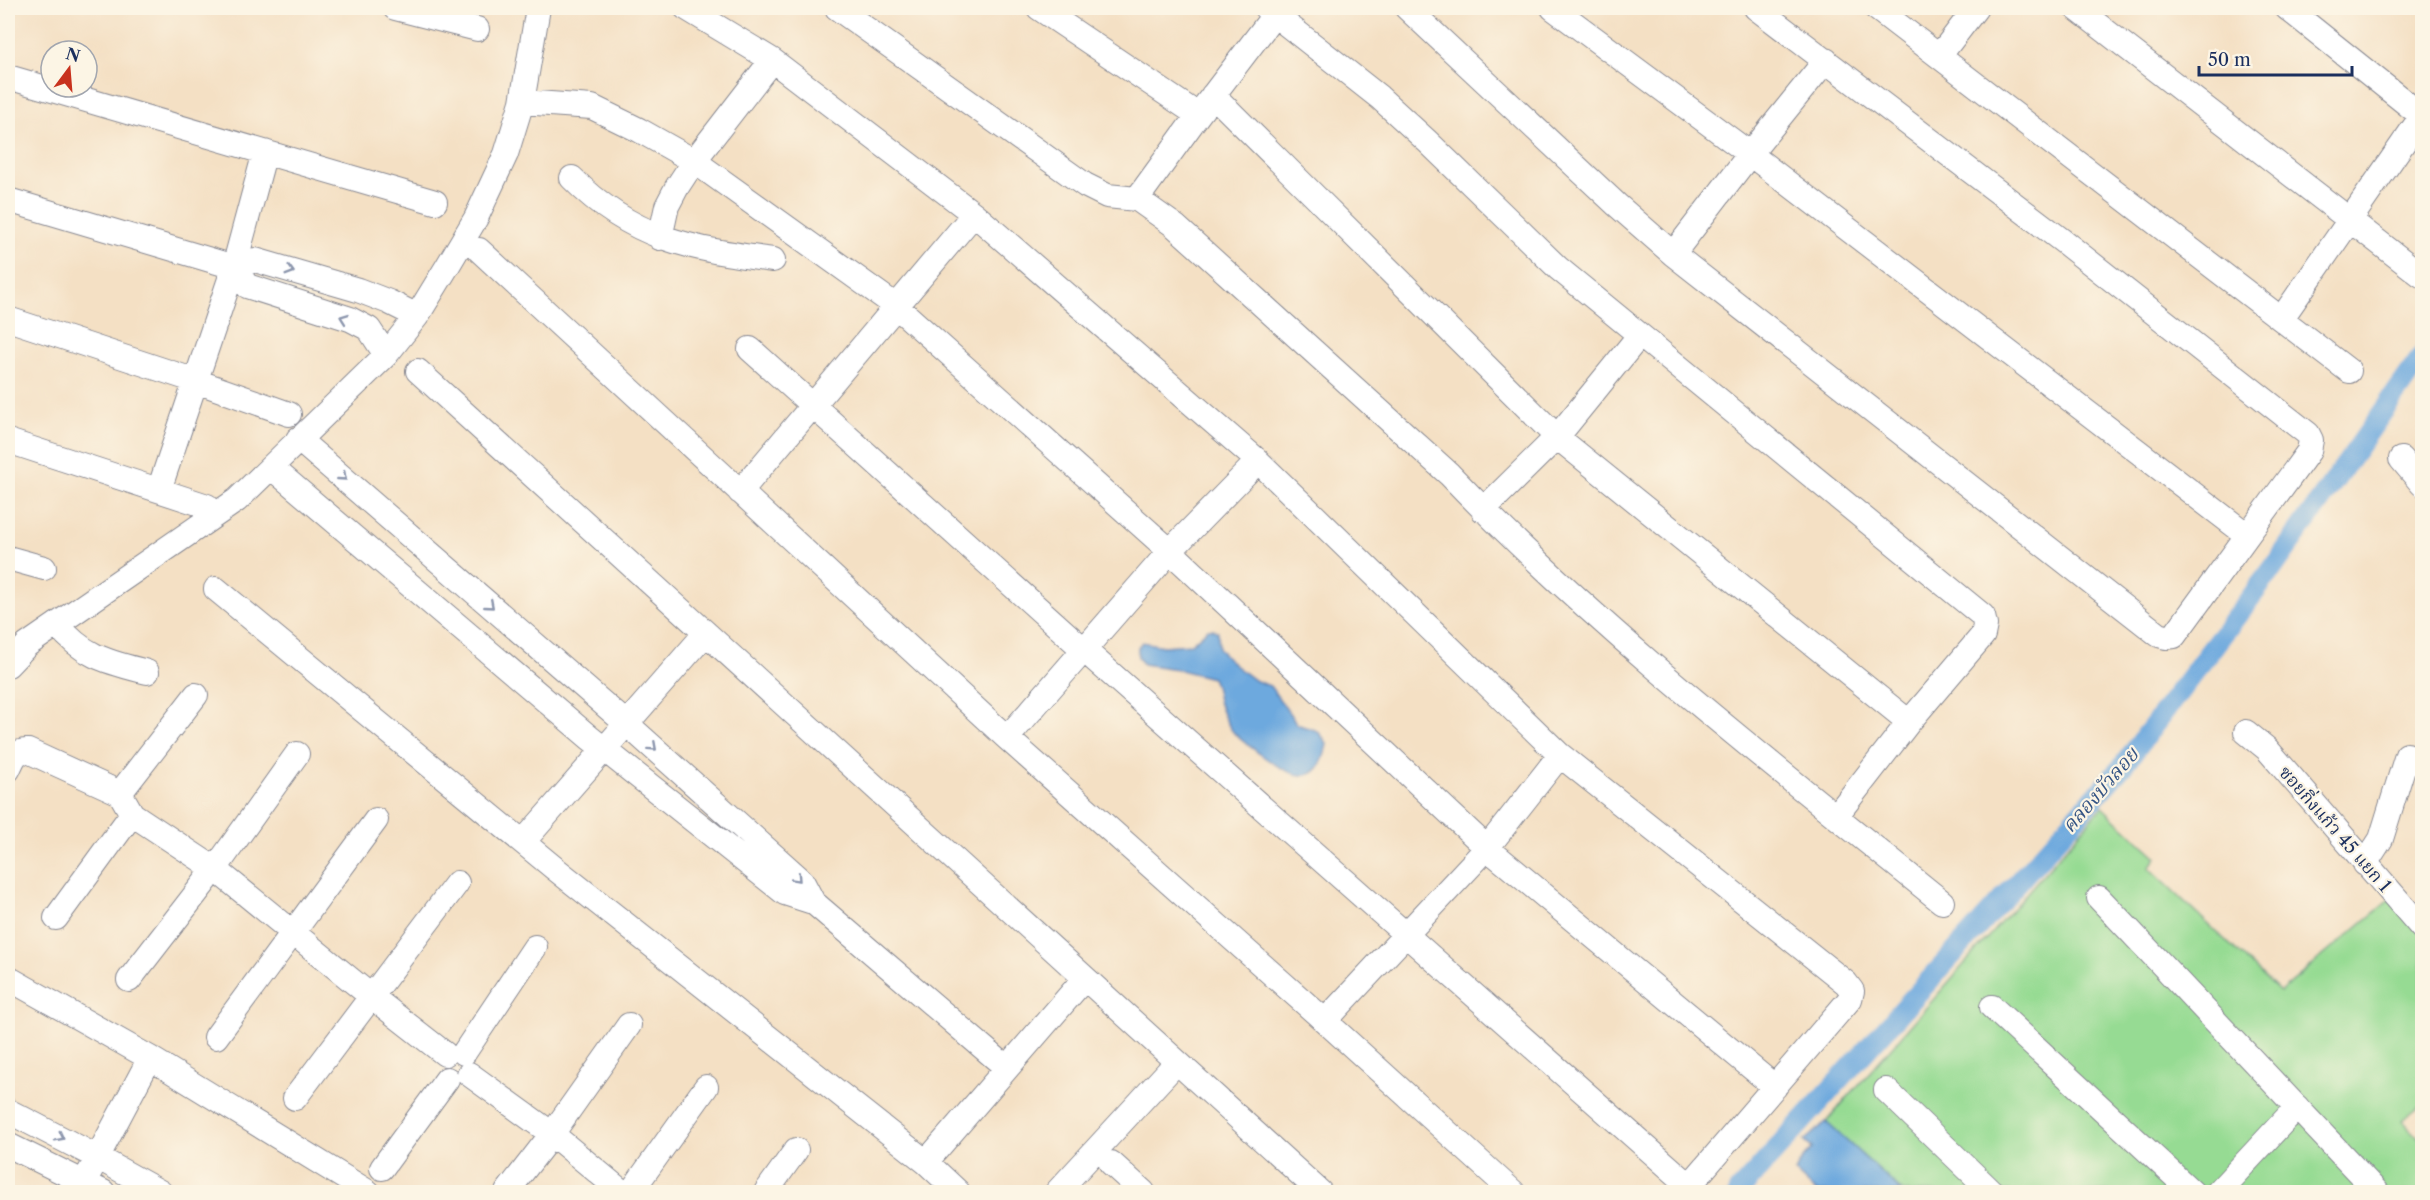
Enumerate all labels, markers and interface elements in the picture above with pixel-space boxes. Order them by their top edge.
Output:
north arrow [39,39,99,99]
scale bar [2199,39,2352,77]
text: N [64,43,83,66]
text: 50 m [2208,49,2251,71]
one-way arrow [285,263,295,276]
one-way arrow [340,312,350,325]
one-way arrow [336,470,347,481]
one-way arrow [483,598,494,609]
one-way arrow [646,740,656,751]
water label: คลองบัวลอย [2057,742,2144,837]
street label: ซอยกิ่งแก้ว 45 แยก 1 [2274,760,2398,897]
one-way arrow [790,871,801,881]
one-way arrow [53,1130,64,1142]

